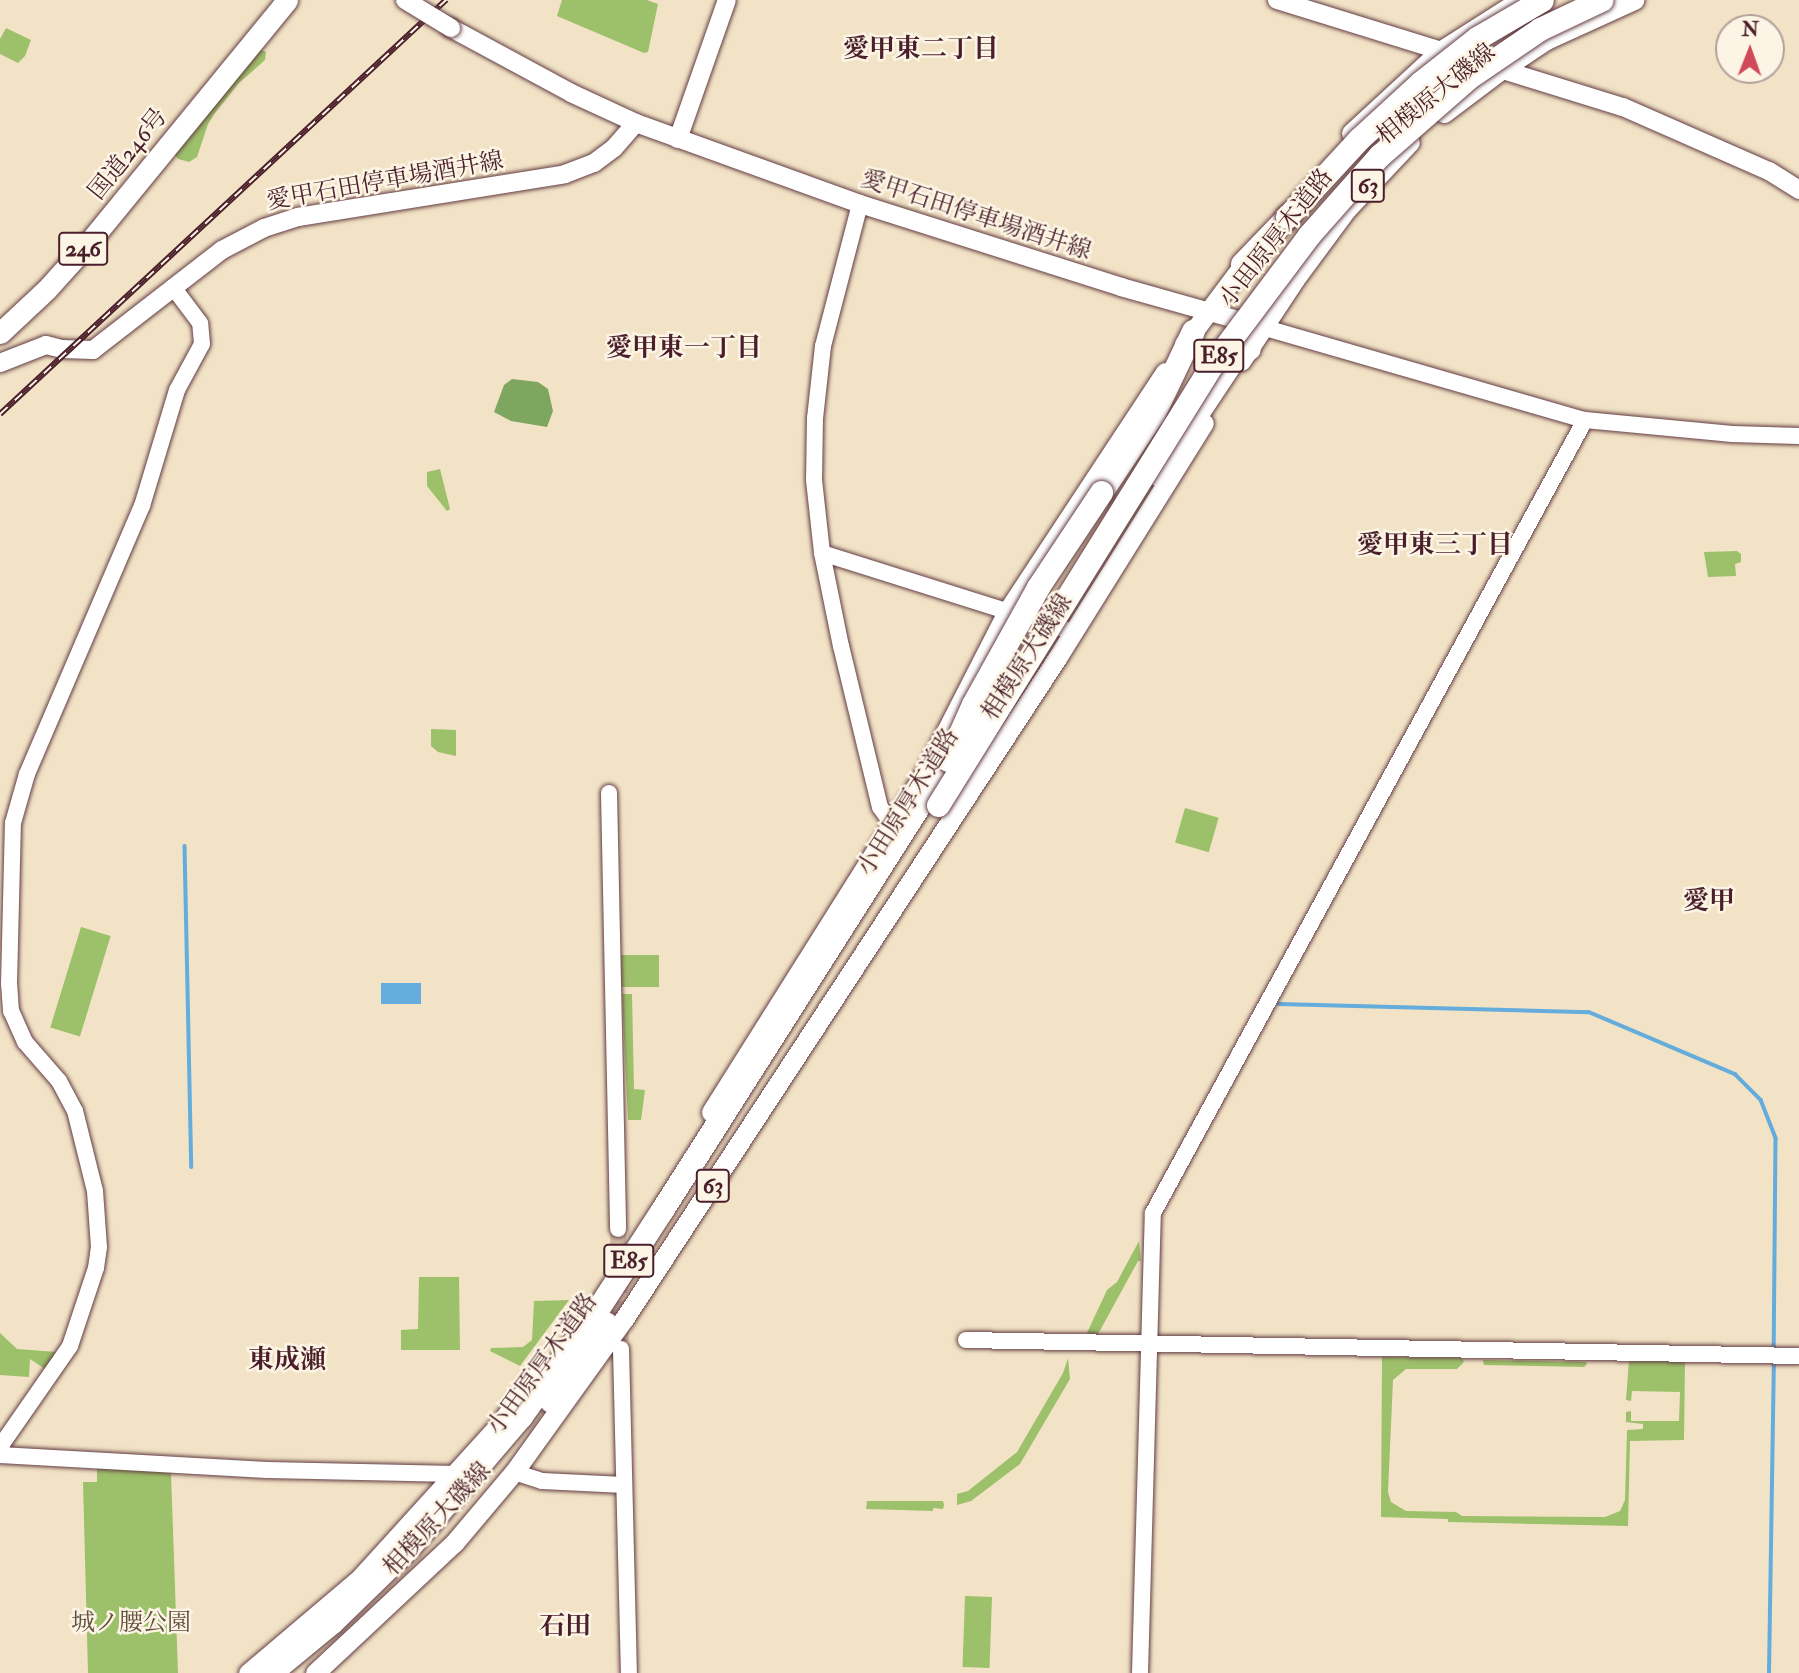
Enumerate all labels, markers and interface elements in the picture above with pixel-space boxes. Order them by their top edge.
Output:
north arrow [1715,14,1785,84]
text: N [1742,18,1759,42]
district label: 愛甲東二丁目 [843,34,999,66]
street label: 相模原大磯線 [1371,37,1501,151]
street label: 国道246号 [82,103,174,205]
street label: 愛甲石田停車場酒井線 [264,146,506,216]
street label: 小田原厚木道路 [1213,163,1339,313]
street label: 愛甲石田停車場酒井線 [857,164,1095,266]
road number: 63 [1350,167,1386,206]
road number: 246 [57,230,109,268]
district label: 愛甲東一丁目 [606,333,762,365]
road number: E85 [1193,336,1245,376]
district label: 愛甲東三丁目 [1357,530,1513,562]
street label: 相模原大磯線 [976,589,1078,725]
street label: 小田原厚木道路 [851,723,965,881]
district label: 愛甲 [1683,886,1735,918]
road number: 63 [696,1166,730,1205]
road number: E85 [603,1242,655,1280]
street label: 小田原厚木道路 [481,1288,603,1440]
district label: 東成瀬 [248,1345,326,1377]
street label: 相模原大磯線 [377,1457,497,1581]
park label: 城ノ腰公園 [71,1609,191,1637]
district label: 石田 [539,1611,591,1643]

